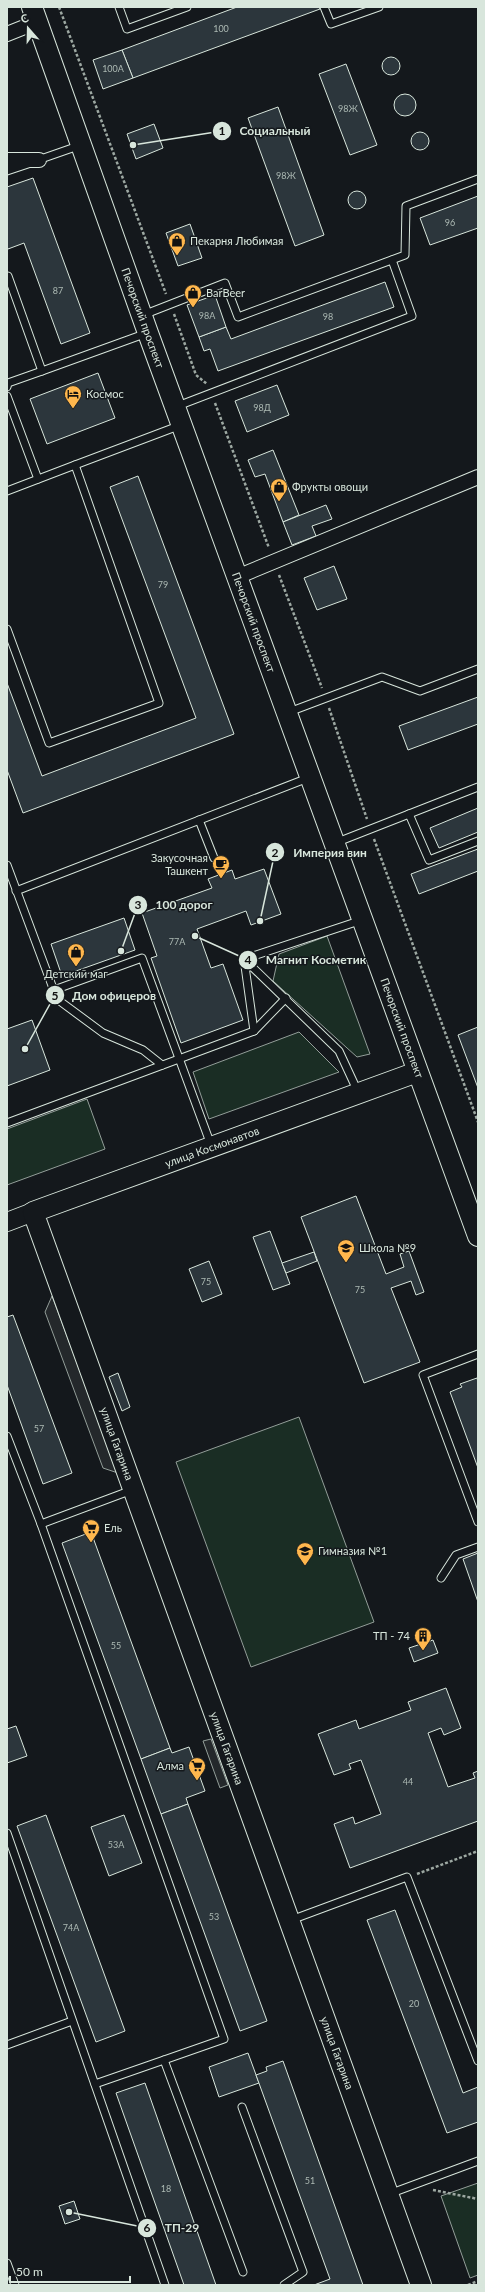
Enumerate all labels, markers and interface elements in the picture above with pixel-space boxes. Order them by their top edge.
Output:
north arrow [8,8,48,48]
text: С [19,11,31,25]
house number: 100 [213,23,229,34]
house number: 100А [102,63,125,74]
house number: 98Ж [338,103,359,114]
callout: Социальный [212,119,319,143]
text: 1 [219,123,226,138]
text: Социальный [240,123,310,138]
house number: 98Ж [276,170,297,181]
house number: 96 [445,217,455,228]
shop icon: Пекарня Любимая [167,231,187,256]
place label: Пекарня Любимая [190,234,283,247]
street label: Печорский проспект [119,266,167,370]
shop icon: BarBeer [183,283,203,308]
house number: 87 [53,285,63,296]
place label: BarBeer [206,286,245,299]
house number: 98А [199,310,216,321]
house number: 98 [323,311,333,322]
hotel icon: Космос [63,384,83,409]
place label: Космос [86,387,124,400]
house number: 98Д [253,402,271,413]
shop icon: Фрукты овощи [269,477,289,502]
place label: Фрукты овощи [292,480,368,493]
street label: Печорский проспект [230,570,279,674]
house number: 79 [158,579,168,590]
callout: Империя вин [265,840,375,864]
text: 2 [272,845,279,860]
text: Империя вин [293,845,367,860]
place label: Закусочная Ташкент [151,851,208,877]
cafe icon: Закусочная Ташкент [211,854,231,879]
callout: 100 дорог [128,893,221,917]
text: 3 [135,897,142,912]
text: 100 дорог [156,897,212,912]
house number: 77А [169,936,186,947]
shop icon: Детский маг [66,942,86,967]
callout: Магнит Косметик [238,948,374,972]
text: 4 [245,952,252,967]
text: Магнит Косметик [266,952,367,967]
place label: Детский маг [44,967,108,980]
street label: Печорский проспект [378,976,427,1080]
callout: Дом офицеров [45,983,164,1007]
text: 5 [52,988,59,1003]
text: Дом офицеров [72,988,156,1003]
street label: улица Космонавтов [163,1123,261,1170]
school or university icon: Школа №9 [336,1238,356,1263]
place label: Школа №9 [359,1241,416,1254]
house number: 75 [201,1276,211,1287]
house number: 75 [355,1284,365,1295]
street label: улица Гагарина [98,1405,136,1482]
house number: 57 [34,1423,44,1434]
supermarket icon: Ель [81,1518,101,1543]
place label: Ель [104,1521,122,1534]
school or university icon: Гимназия №1 [295,1541,315,1566]
place label: Гимназия №1 [318,1544,387,1557]
building icon: ТП - 74 [413,1626,433,1651]
place label: ТП - 74 [373,1629,411,1642]
house number: 55 [111,1640,121,1651]
street label: улица Гагарина [208,1710,247,1786]
supermarket icon: Алма [187,1756,207,1781]
place label: Алма [157,1759,184,1772]
house number: 44 [403,1776,413,1787]
house number: 53А [108,1839,125,1850]
house number: 53 [209,1911,219,1922]
house number: 74А [63,1922,80,1933]
house number: 20 [409,1998,419,2009]
street label: улица Гагарина [318,2014,357,2091]
house number: 51 [305,2175,315,2186]
house number: 18 [161,2183,171,2194]
callout: ТП-29 [137,2216,207,2240]
text: 6 [144,2220,151,2235]
text: ТП-29 [165,2220,199,2235]
scale bar [10,2258,130,2284]
text: 50 m [16,2264,43,2279]

